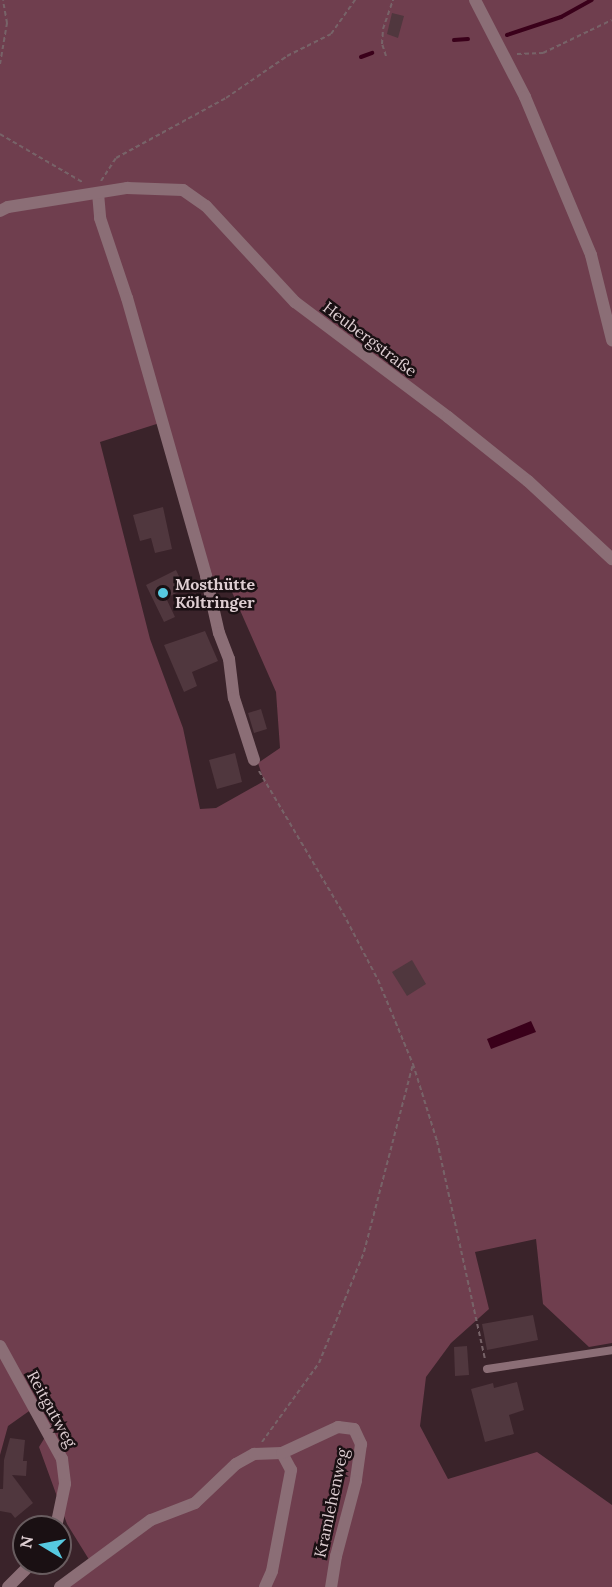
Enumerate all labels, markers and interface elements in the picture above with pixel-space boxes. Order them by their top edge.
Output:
street label: Heubergstraße [319,298,421,380]
place label: Mosthütte Költringer [175,574,255,612]
marker: Mosthütte Költringer [156,586,170,600]
street label: Reitgutweg [23,1367,81,1451]
street label: Kramlehenweg [310,1447,352,1559]
north arrow [12,1515,72,1575]
text: N [15,1534,37,1550]

